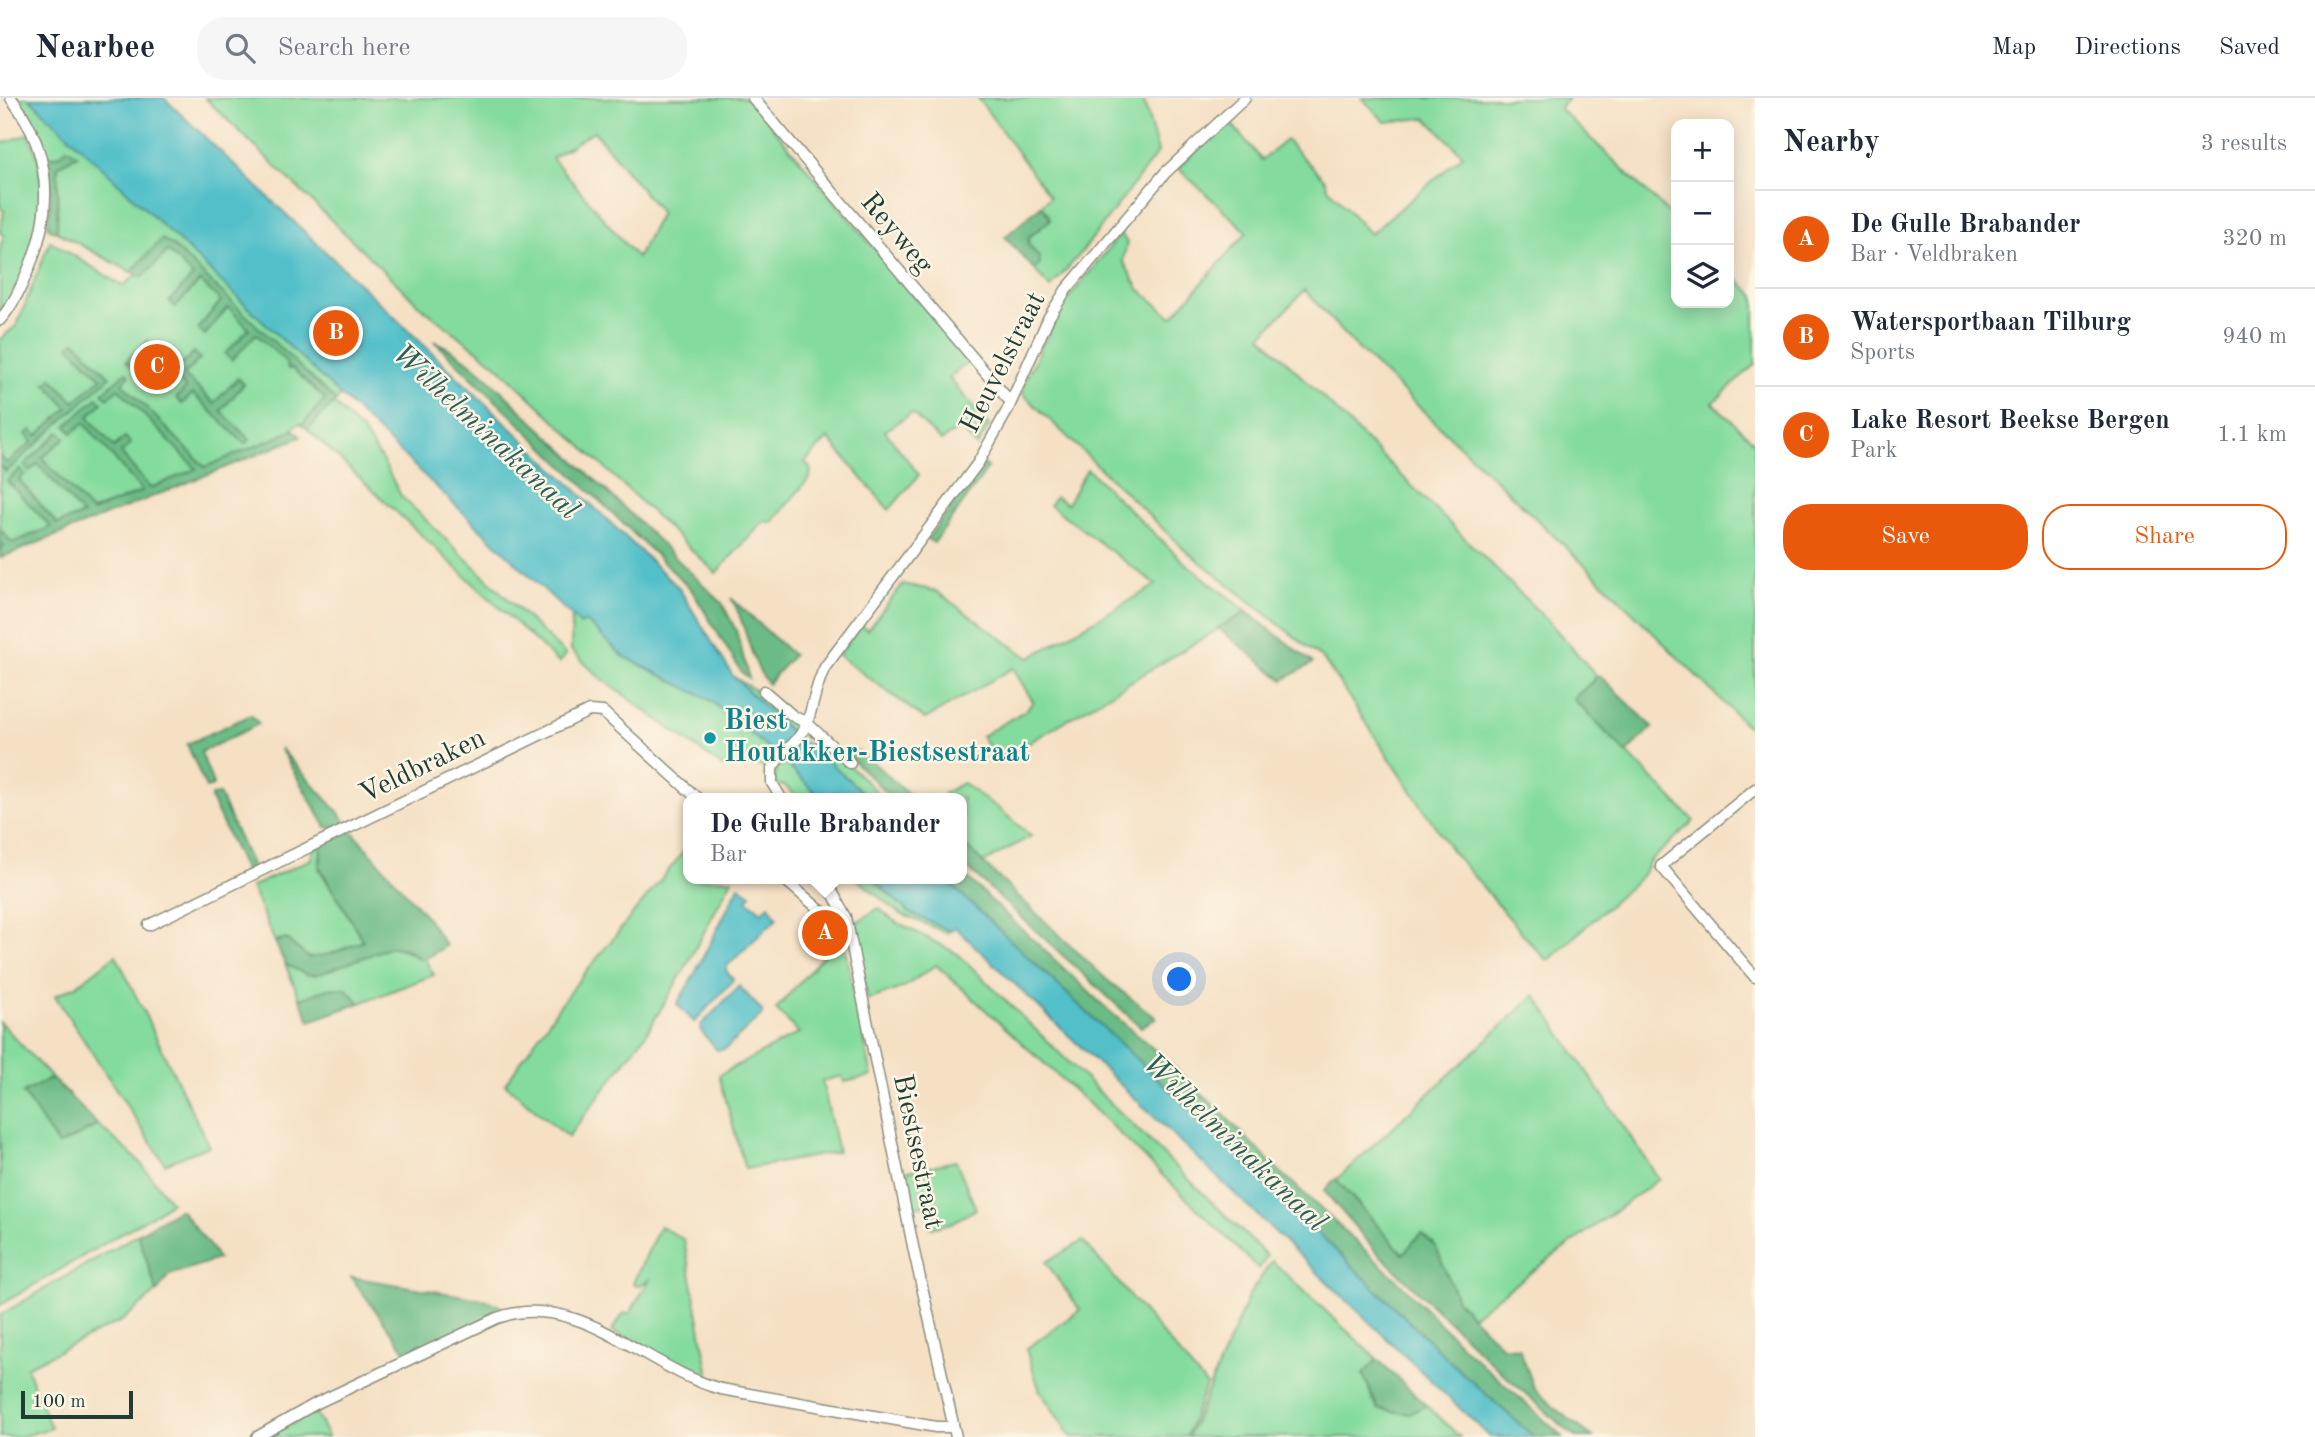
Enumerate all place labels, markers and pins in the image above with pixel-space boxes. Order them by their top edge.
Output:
pin: B [313,307,359,359]
pin: C [134,341,180,393]
place label: Biest Houtakker-Biestsestraat [724,708,1030,768]
marker: Biest Houtakker-Biestsestraat [702,730,718,746]
pin: A [802,907,848,959]

